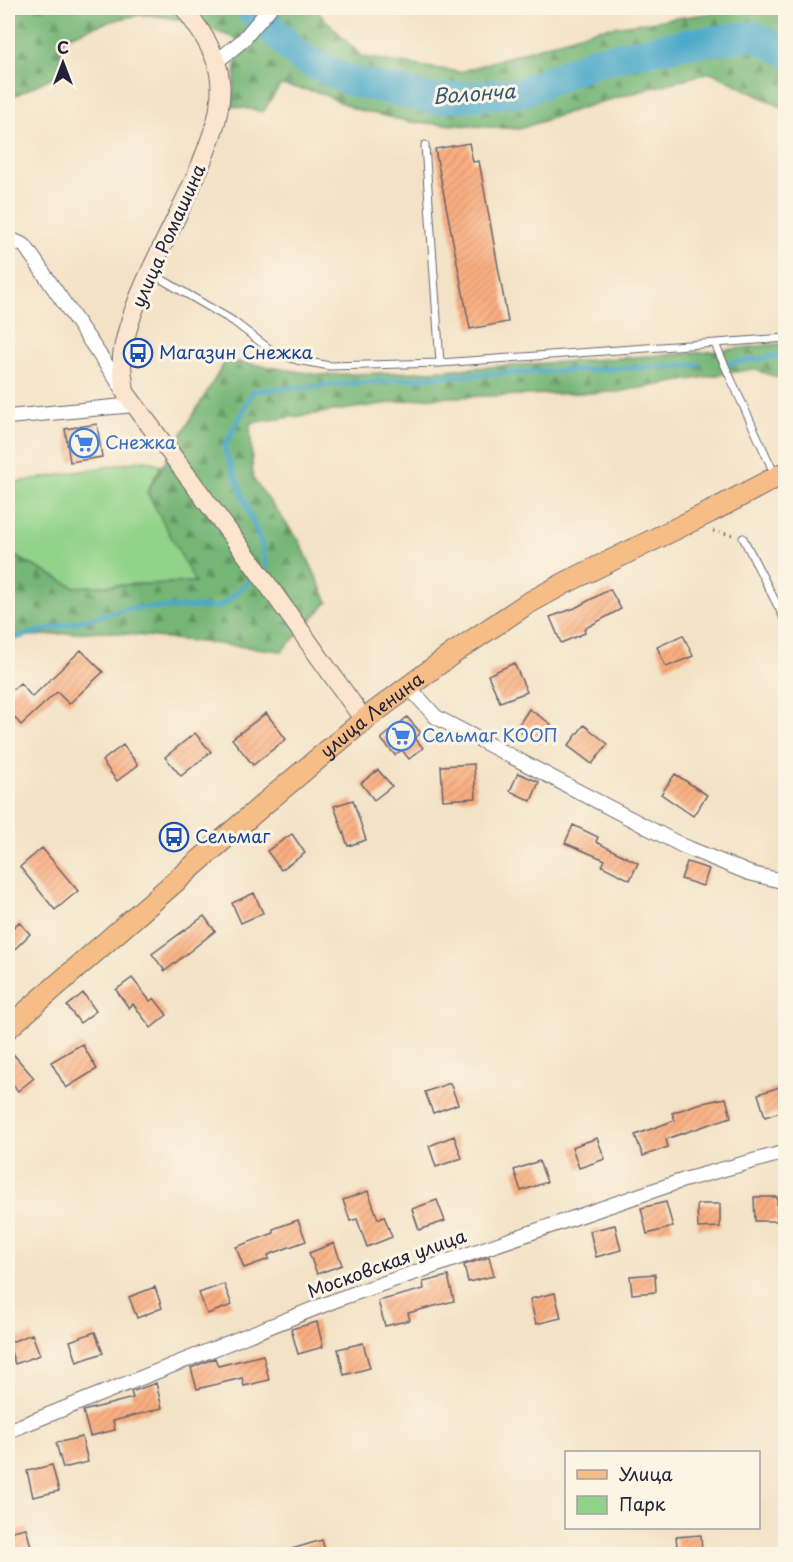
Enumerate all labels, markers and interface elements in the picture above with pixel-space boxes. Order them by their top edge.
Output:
north arrow [33,33,93,93]
text: С [57,35,69,59]
water label: Волонча [432,75,517,111]
street label: улица Ромашина [124,159,212,311]
bus stop icon: Магазин Снежка [122,337,154,369]
place label: Магазин Снежка [159,338,314,365]
supermarket icon: Снежка [68,427,100,459]
place label: Снежка [105,428,177,455]
street label: улица Ленина [314,665,429,763]
supermarket icon: Сельмаг КООП [385,720,417,752]
place label: Сельмаг КООП [422,721,558,748]
bus stop icon: Сельмаг [158,821,190,853]
place label: Сельмаг [195,822,271,849]
street label: Московская улица [303,1221,470,1304]
legend [565,1451,760,1529]
text: Улица [619,1460,673,1487]
text: Парк [619,1490,666,1517]

